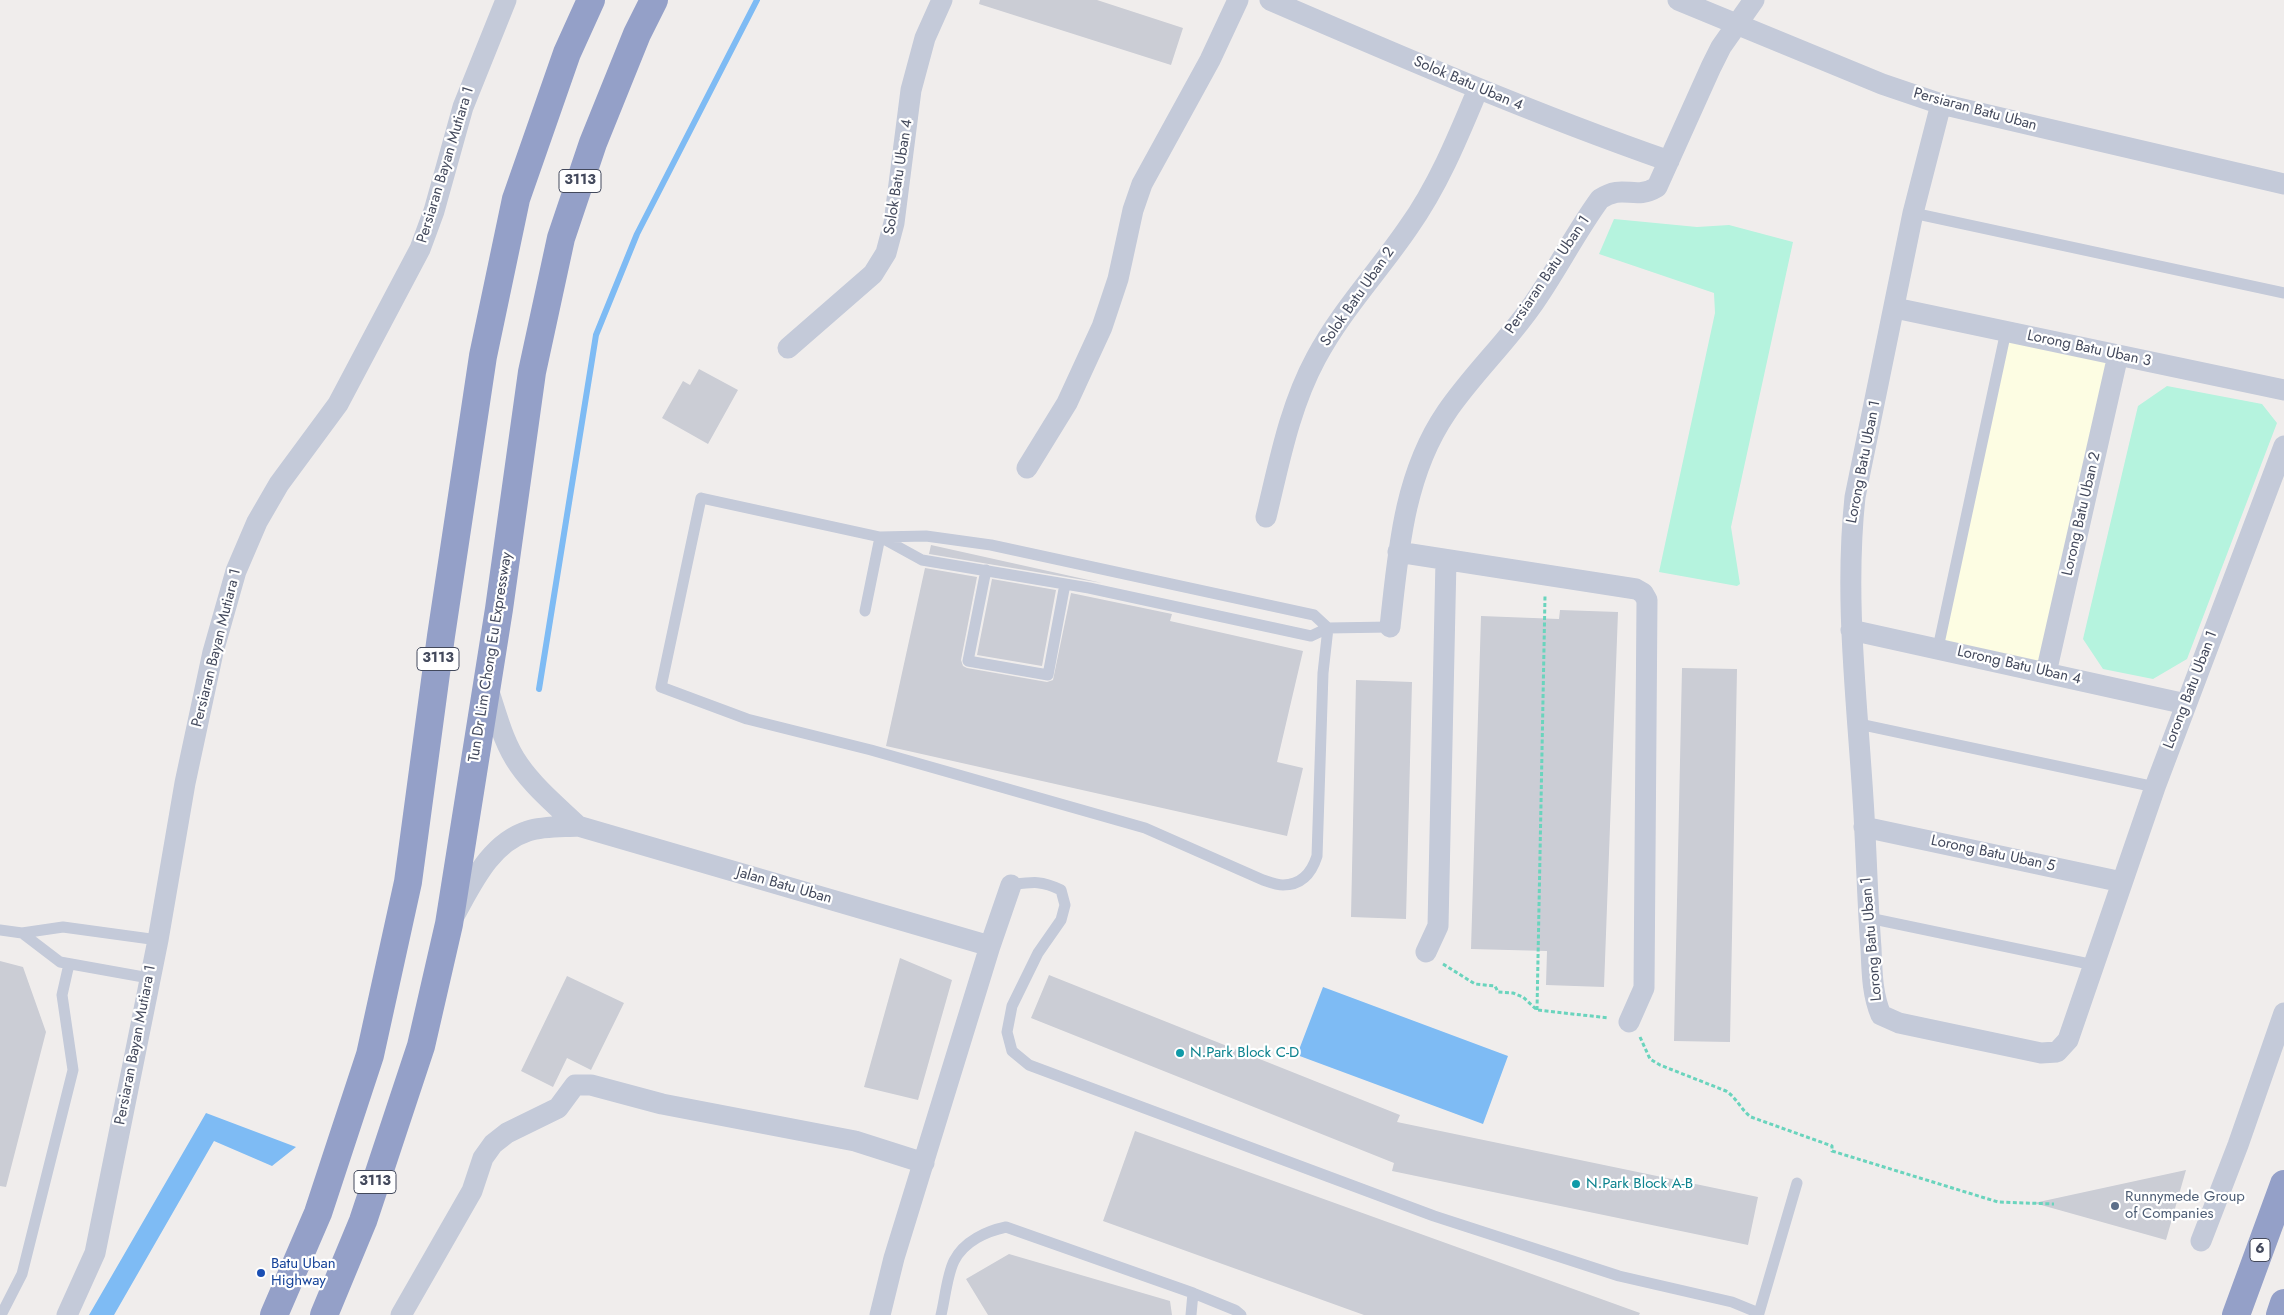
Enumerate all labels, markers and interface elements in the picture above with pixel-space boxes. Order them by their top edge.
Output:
street label: Solok Batu Uban 4 [1411,53,1525,115]
street label: Persiaran Bayan Mutiara 1 [414,85,478,245]
street label: Persiaran Batu Uban [1911,85,2039,135]
street label: Solok Batu Uban 4 [881,118,917,236]
road number: 3113 [559,170,601,192]
street label: Persiaran Batu Uban 1 [1502,213,1594,337]
street label: Solok Batu Uban 2 [1317,244,1399,350]
street label: Lorong Batu Uban 3 [2025,327,2153,371]
street label: Lorong Batu Uban 1 [1843,399,1885,525]
street label: Lorong Batu Uban 2 [2059,450,2105,578]
street label: Tun Dr Lim Chong Eu Expressway [466,551,516,763]
street label: Persiaran Bayan Mutiara 1 [189,567,245,729]
street label: Lorong Batu Uban 1 [2160,629,2222,751]
street label: Lorong Batu Uban 4 [1955,643,2083,689]
road number: 3113 [417,648,459,671]
street label: Lorong Batu Uban 5 [1929,832,2057,876]
street label: Jalan Batu Uban [734,864,834,908]
street label: Lorong Batu Uban 1 [1858,876,1886,1002]
street label: Persiaran Bayan Mutiara 1 [112,963,160,1127]
place label: N.Park Block C-D [1190,1044,1299,1062]
marker: N.Park Block C-D [1174,1047,1186,1059]
road number: 3113 [354,1170,396,1194]
place label: N.Park Block A-B [1586,1175,1693,1193]
marker: N.Park Block A-B [1570,1178,1582,1190]
place label: Runnymede Group of Companies [2125,1188,2245,1223]
marker: Runnymede Group of Companies [2109,1200,2121,1212]
road number: 6 [2250,1238,2270,1262]
place label: Batu Uban Highway [271,1255,336,1290]
marker: Batu Uban Highway [255,1267,267,1279]

